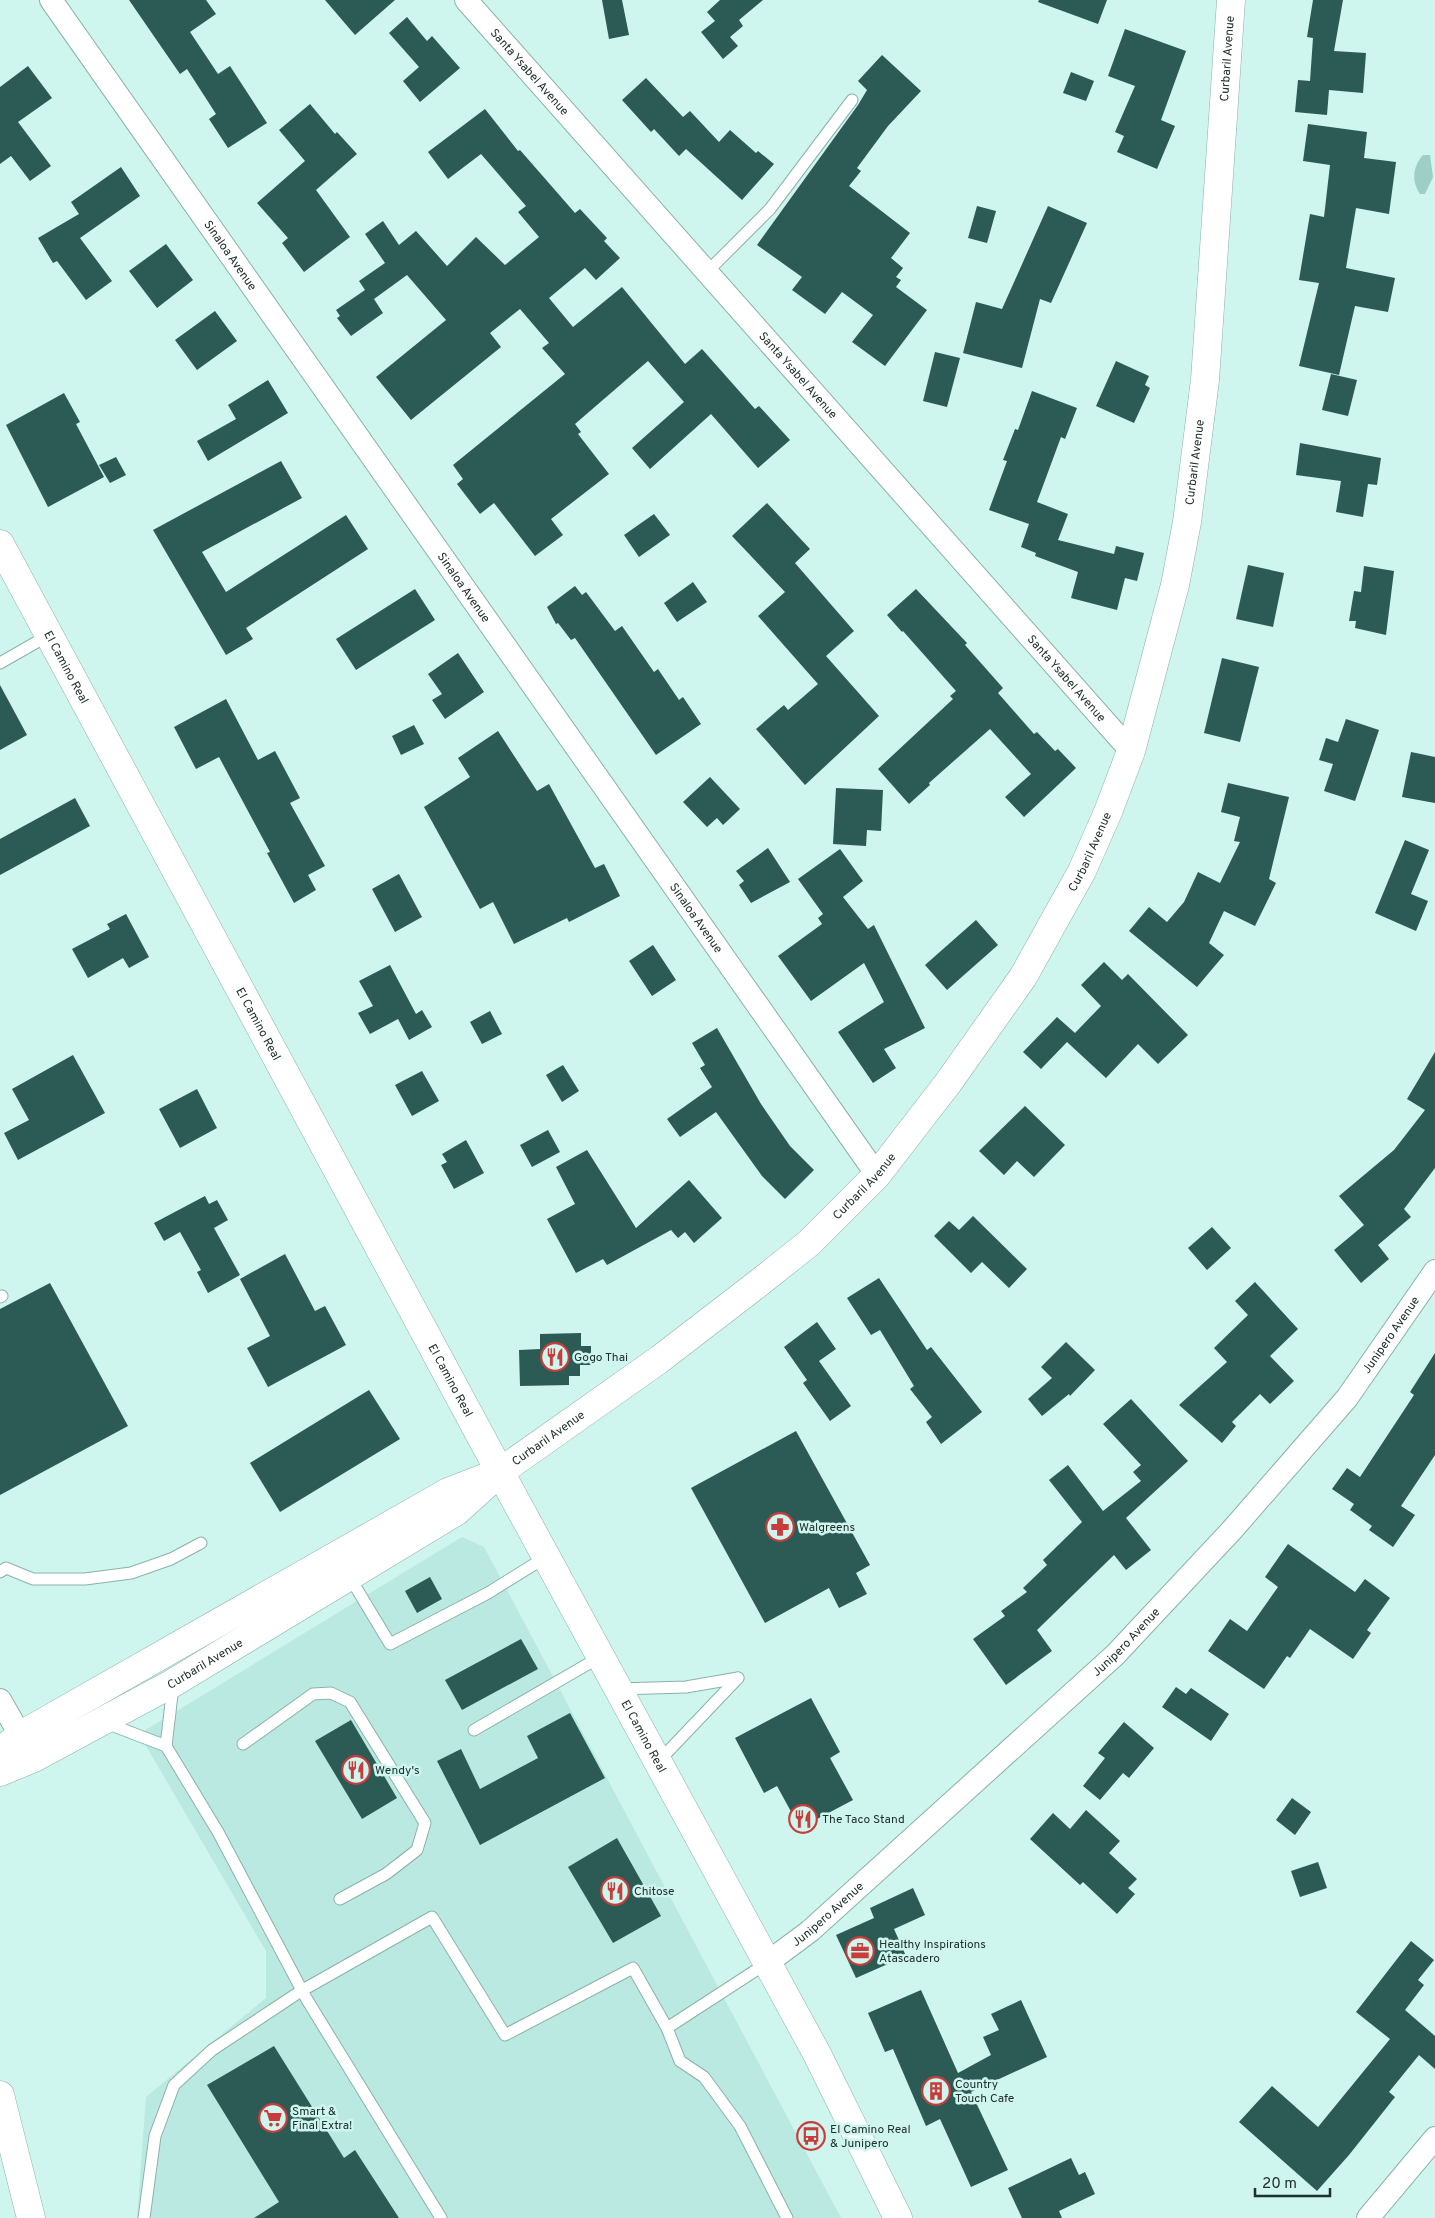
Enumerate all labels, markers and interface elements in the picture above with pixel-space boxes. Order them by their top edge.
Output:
street label: Curbaril Avenue [1217,15,1239,102]
street label: Santa Ysabel Avenue [486,26,572,119]
street label: Sinaloa Avenue [199,218,260,294]
street label: Santa Ysabel Avenue [755,329,840,423]
street label: Curbaril Avenue [1182,419,1209,506]
street label: Sinaloa Avenue [433,550,493,626]
street label: El Camino Real [39,628,92,707]
street label: Santa Ysabel Avenue [1023,632,1109,726]
street label: Curbaril Avenue [1065,810,1116,895]
street label: Sinaloa Avenue [665,880,726,957]
street label: El Camino Real [231,985,284,1064]
street label: Curbaril Avenue [830,1150,900,1224]
street label: Junipero Avenue [1359,1294,1424,1377]
street label: El Camino Real [424,1341,476,1420]
restaurant icon: Gogo Thai [540,1342,570,1372]
place label: Gogo Thai [574,1350,628,1366]
street label: Curbaril Avenue [509,1407,588,1470]
pharmacy icon: Walgreens [765,1512,795,1542]
place label: Walgreens [799,1520,855,1536]
street label: Junipero Avenue [1089,1605,1164,1681]
street label: Curbaril Avenue [165,1635,246,1694]
street label: El Camino Real [617,1697,669,1776]
restaurant icon: Wendy's [341,1755,371,1785]
place label: Wendy's [375,1763,420,1779]
restaurant icon: The Taco Stand [788,1804,818,1834]
place label: The Taco Stand [822,1812,905,1828]
restaurant icon: Chitose [600,1876,630,1906]
street label: Junipero Avenue [789,1879,868,1951]
place label: Chitose [634,1884,675,1900]
office icon: Healthy Inspirations Atascadero [845,1936,875,1966]
place label: Healthy Inspirations Atascadero [879,1937,986,1967]
building icon: Country Touch Cafe [921,2076,951,2106]
place label: Country Touch Cafe [955,2077,1014,2107]
supermarket icon: Smart & Final Extra! [258,2103,288,2133]
place label: Smart & Final Extra! [292,2104,352,2134]
bus stop icon: El Camino Real & Junipero [796,2121,826,2151]
place label: El Camino Real & Junipero [830,2122,911,2152]
scale bar [1255,2166,1330,2198]
text: 20 m [1262,2175,1297,2194]

